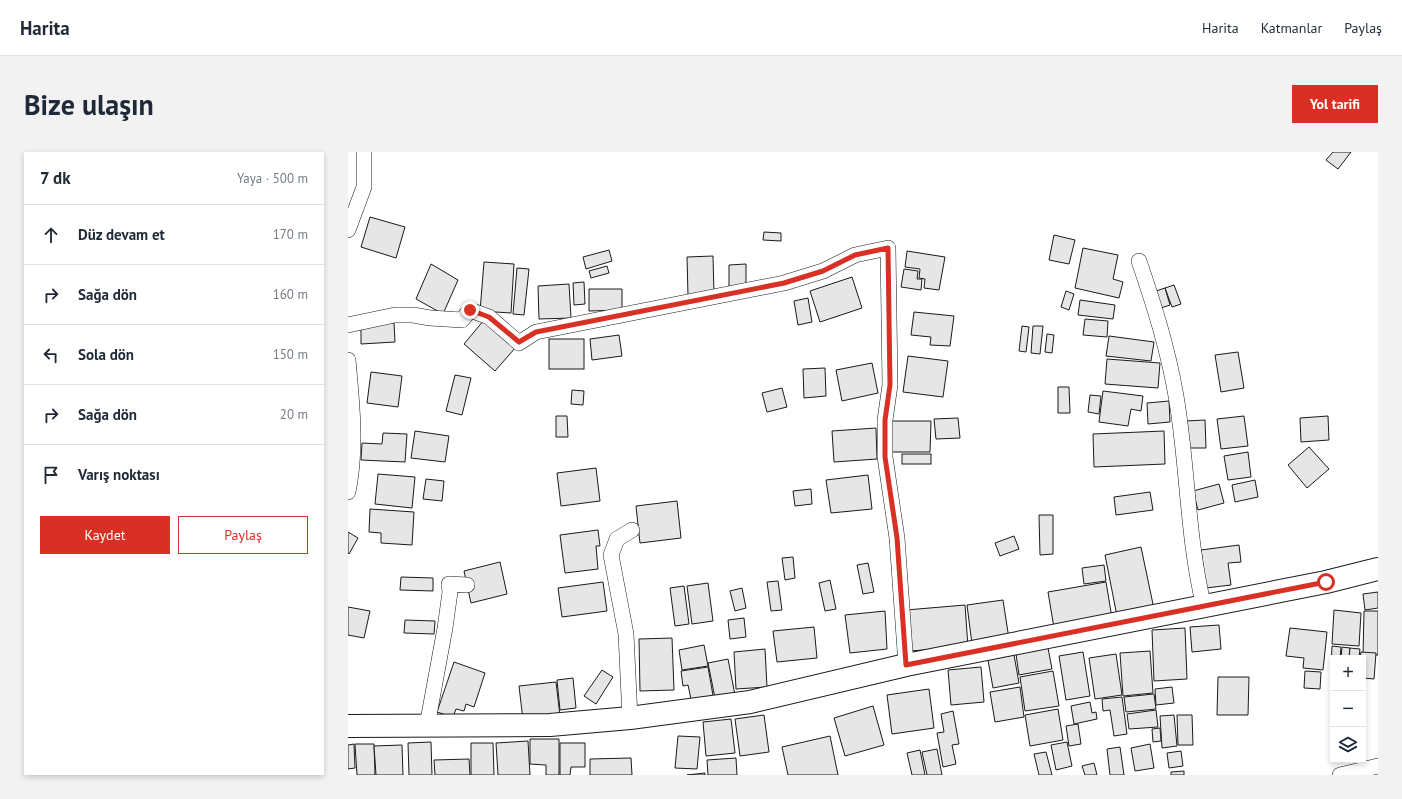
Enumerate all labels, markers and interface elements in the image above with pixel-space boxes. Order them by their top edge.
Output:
text: Harita [20,16,70,40]
text: Harita [1202,19,1239,37]
text: Katmanlar [1261,19,1322,37]
text: Paylaş [1344,19,1382,37]
button: Yol tarifi [1292,85,1378,123]
text: Bize ulaşın [24,86,154,123]
text: 7 dk [40,167,71,189]
text: Yaya · 500 m [237,170,308,187]
icon: ahead [40,224,62,246]
text: Düz devam et [78,225,165,244]
text: 170 m [273,226,308,243]
icon: right [40,284,62,306]
text: Sağa dön [78,285,137,304]
text: 160 m [273,286,308,303]
route end [461,301,479,319]
icon: left [40,344,62,366]
text: Sola dön [78,345,134,364]
text: 150 m [273,346,308,363]
icon: right [40,404,62,426]
text: Sağa dön [78,405,137,424]
text: 20 m [280,406,308,423]
icon: arrive [40,464,62,486]
text: Varış noktası [78,465,160,484]
button: Kaydet [40,516,170,554]
button: Paylaş [178,516,308,554]
route start [1317,573,1335,591]
map controls [1330,655,1366,763]
button: + [1330,655,1366,691]
button: − [1330,691,1366,727]
button: layers [1330,727,1366,763]

